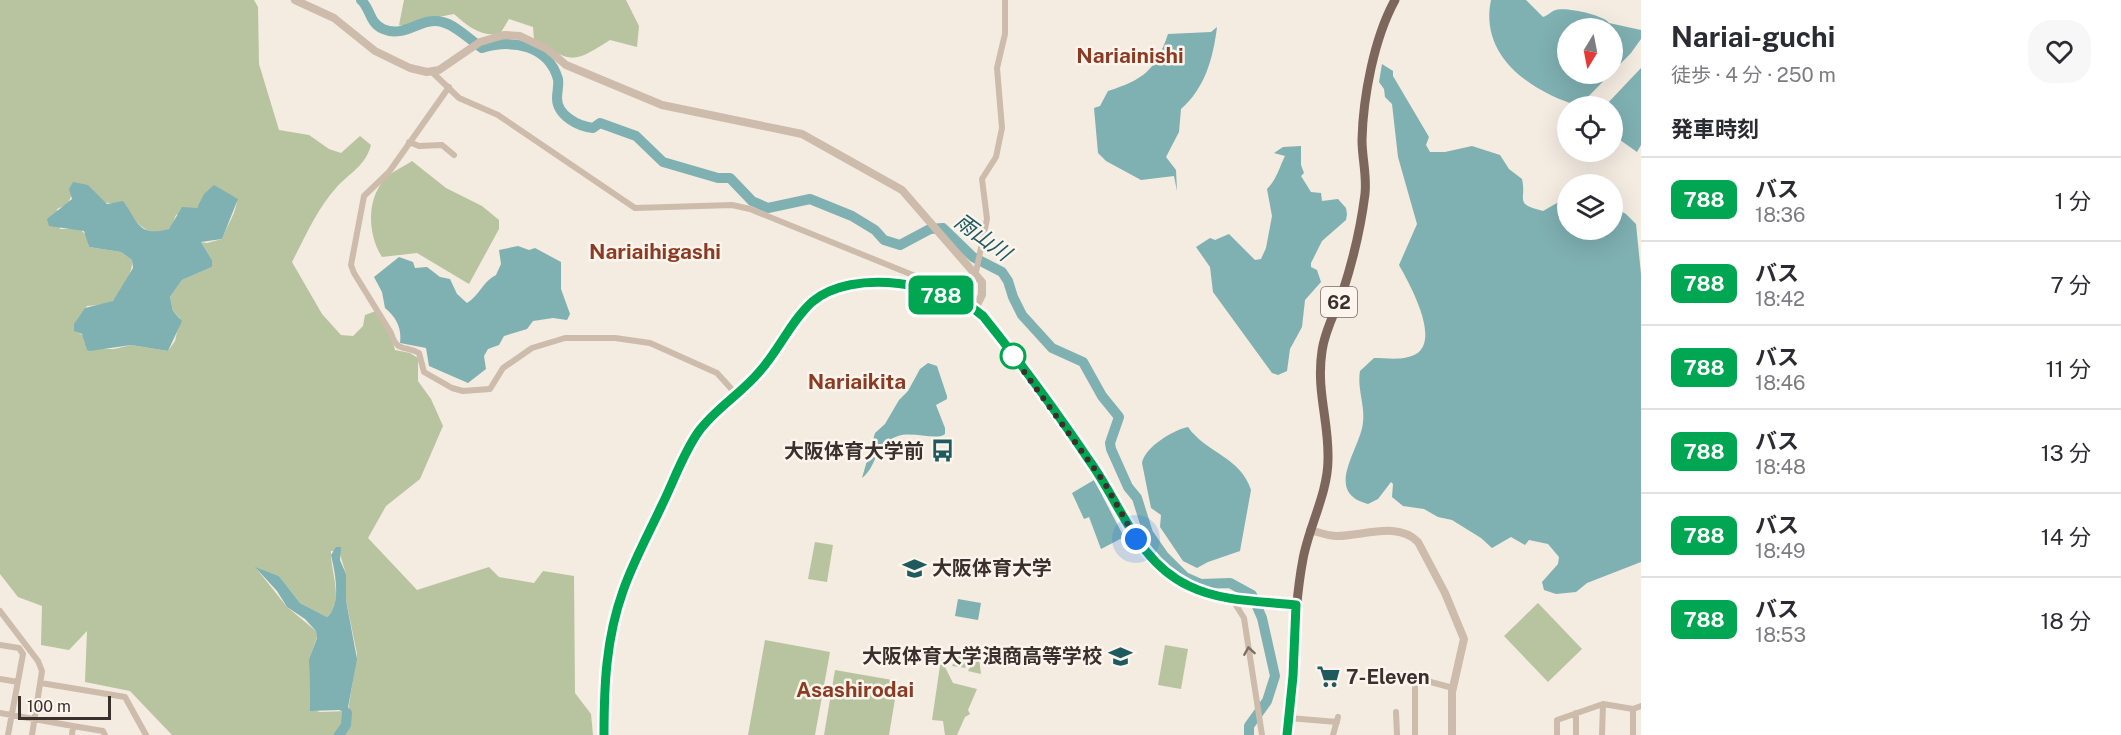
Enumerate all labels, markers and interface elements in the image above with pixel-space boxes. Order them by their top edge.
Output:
north arrow [1557,18,1623,84]
map controls [1557,18,1623,240]
text: Nariai-guchi [1671,20,1835,53]
button: heart [2028,20,2091,83]
district label: Nariainishi [1076,43,1184,68]
text: 徒歩 · 4 分 · 250 m [1671,63,1836,87]
button: locate [1557,96,1623,162]
text: 発車時刻 [1671,116,1759,142]
button: layers [1557,174,1623,240]
text: バス [1755,176,1799,202]
text: 788 [1683,187,1725,212]
text: 1 分 [2055,188,2091,214]
text: 18:36 [1755,203,1806,227]
water label: 雨山川 [950,208,1017,267]
district label: Nariaihigashi [589,239,721,264]
text: バス [1755,260,1799,286]
text: 788 [1683,271,1725,296]
text: 7 分 [2050,272,2091,298]
line badge: 788 [906,276,976,314]
text: 788 [920,283,962,308]
road number: 62 [1321,287,1357,317]
text: 18:42 [1755,287,1805,311]
unlabelled marker [1000,343,1026,369]
text: バス [1755,344,1799,370]
text: 788 [1683,355,1725,380]
text: 11 分 [2046,356,2091,382]
district label: Nariaikita [808,369,906,394]
text: 18:46 [1755,371,1806,395]
text: バス [1755,428,1799,454]
bus stop icon: 大阪体育大学前 [929,438,955,464]
place label: 大阪体育大学前 [784,439,924,463]
text: 788 [1683,439,1725,464]
text: 13 分 [2041,440,2091,466]
text: 18:48 [1755,455,1806,479]
text: バス [1755,512,1799,538]
text: 788 [1683,523,1725,548]
your location [1121,524,1151,554]
text: 14 分 [2041,524,2091,550]
text: 18:49 [1755,539,1806,563]
school or university icon: 大阪体育大学 [901,555,927,581]
place label: 大阪体育大学 [932,556,1052,580]
text: バス [1755,596,1799,622]
text: 788 [1683,607,1725,632]
text: 18 分 [2040,608,2091,634]
text: 18:53 [1755,623,1806,647]
school or university icon: 大阪体育大学浪商高等学校 [1107,643,1133,669]
place label: 大阪体育大学浪商高等学校 [862,644,1102,668]
one-way arrow [1243,646,1256,656]
supermarket icon: 7-Eleven [1315,664,1341,690]
place label: 7-Eleven [1346,665,1430,689]
district label: Asashirodai [796,677,914,702]
scale bar [18,693,111,720]
text: 100 m [27,697,71,716]

